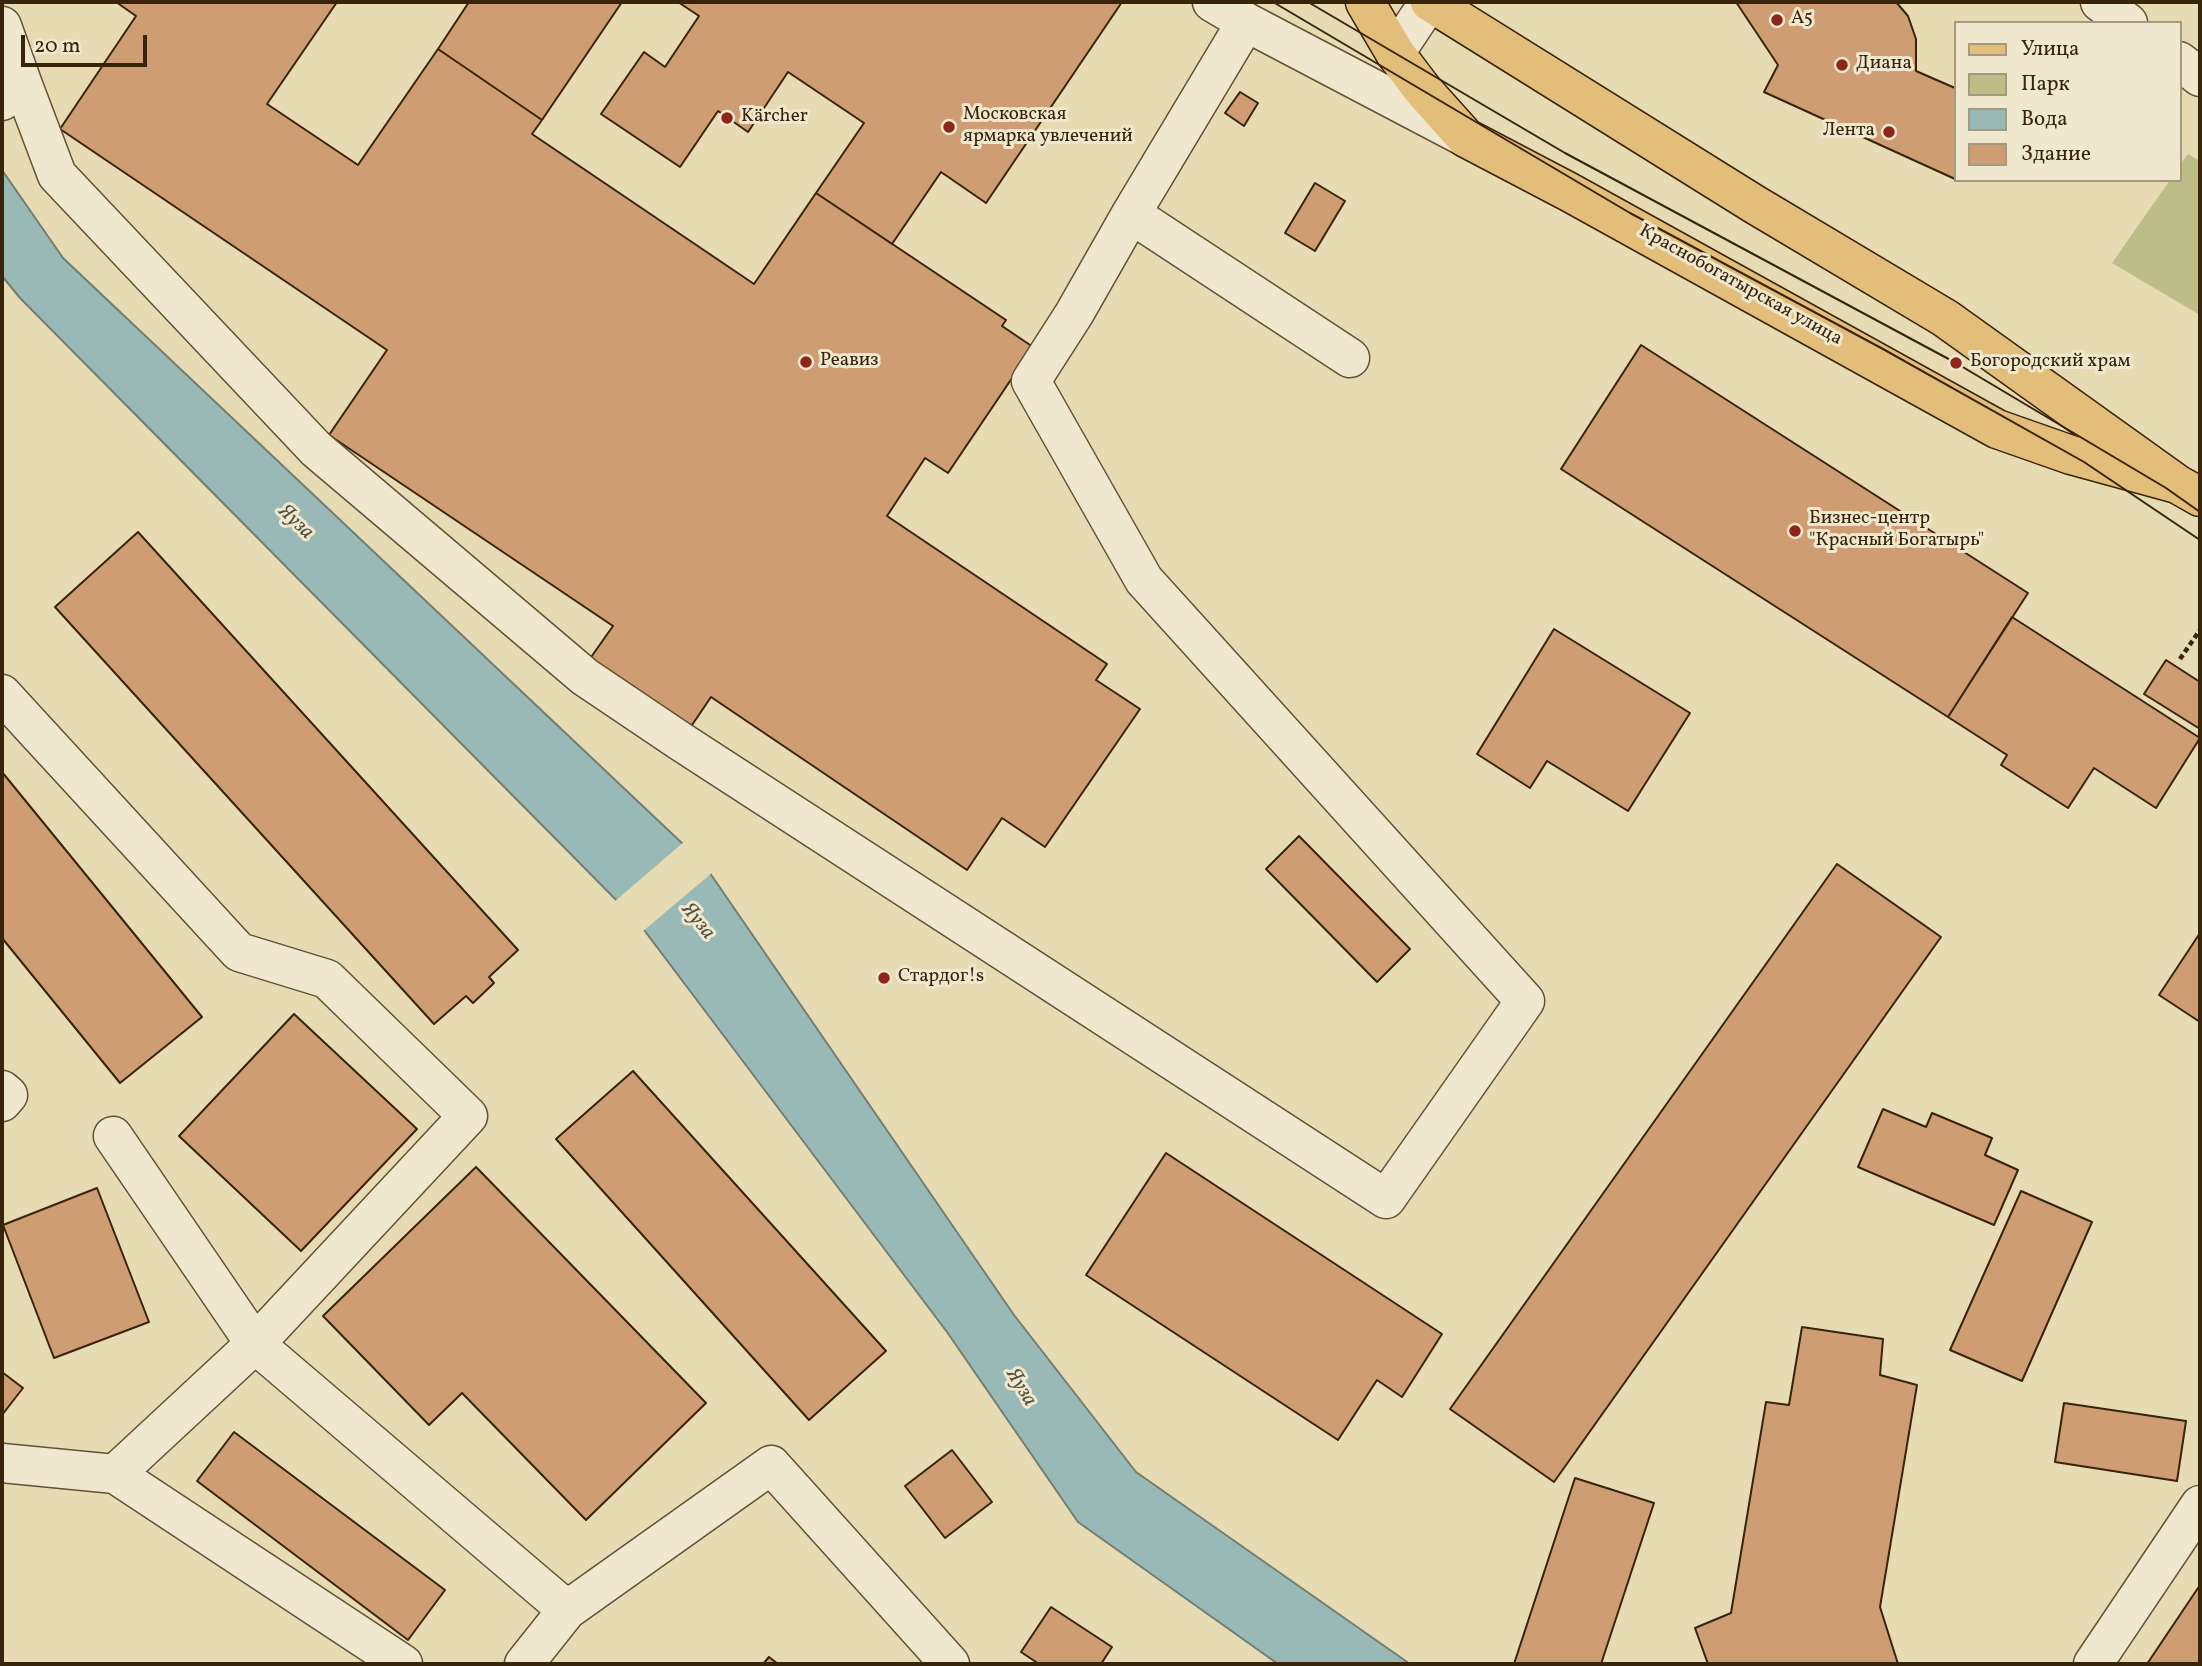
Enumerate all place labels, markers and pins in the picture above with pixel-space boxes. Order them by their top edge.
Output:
place label: А5 [1791,9,1813,31]
marker: А5 [1769,12,1785,28]
place label: Диана [1856,54,1912,76]
marker: Диана [1834,57,1850,73]
place label: Московская ярмарка увлечений [963,105,1133,149]
place label: Kärcher [741,107,808,129]
marker: Kärcher [719,110,735,126]
marker: Московская ярмарка увлечений [941,119,957,135]
place label: Лента [1823,121,1875,143]
marker: Лента [1881,124,1897,140]
place label: Реавиз [820,351,879,373]
place label: Богородский храм [1970,352,2131,374]
marker: Реавиз [798,354,814,370]
marker: Богородский храм [1948,355,1964,371]
place label: Бизнес-центр "Красный Богатырь" [1809,509,1984,553]
marker: Бизнес-центр "Красный Богатырь" [1787,523,1803,539]
place label: Стардог!s [898,967,984,989]
marker: Стардог!s [876,970,892,986]

